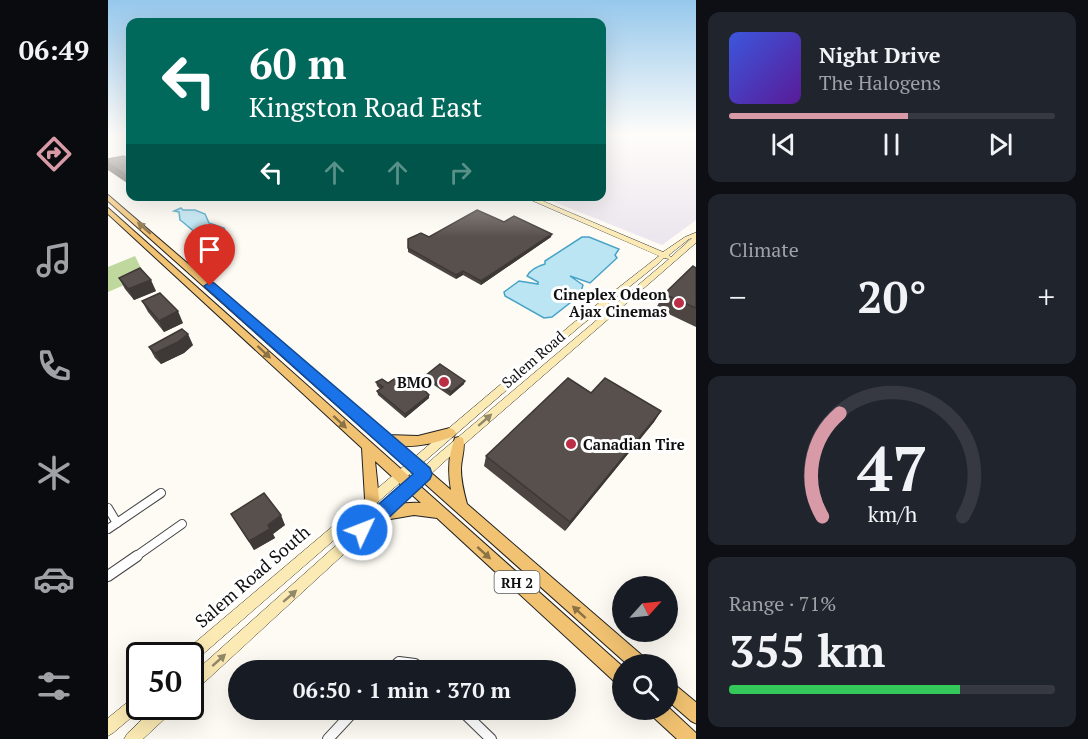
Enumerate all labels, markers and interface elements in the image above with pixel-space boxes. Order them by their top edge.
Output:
text: 06:49 [19,32,89,68]
text: 60 m [249,35,347,91]
text: Night Drive [819,40,941,69]
icon: left [150,42,228,120]
text: The Halogens [819,69,941,96]
text: Kingston Road East [249,89,482,125]
icon: previous [767,128,800,161]
icon: pause [875,128,908,161]
icon: next [984,128,1017,161]
icon: directions [33,133,75,175]
icon: left [255,156,288,189]
icon: ahead [318,156,351,189]
icon: ahead [381,156,414,189]
icon: right [444,156,477,189]
one-way arrow [137,222,152,235]
pin [184,224,235,286]
icon: arrive [193,233,226,266]
text: Climate [729,236,799,263]
icon: music [33,239,75,281]
text: 20° [857,266,927,326]
text: − [729,275,747,318]
text: + [1037,275,1055,318]
place label: Cineplex Odeon Ajax Cinemas [553,284,667,321]
marker: Cineplex Odeon Ajax Cinemas [672,296,686,310]
street label: Salem Road [497,326,569,392]
icon: phone [33,345,75,387]
one-way arrow [256,345,271,358]
place label: BMO [397,372,432,392]
marker: BMO [437,375,451,389]
one-way arrow [477,413,493,426]
one-way arrow [332,415,347,428]
text: 47 [857,427,927,510]
place label: Canadian Tire [583,434,685,454]
marker: Canadian Tire [564,437,578,451]
icon: climate [33,452,75,494]
position arrow [330,498,394,562]
text: km/h [867,501,917,529]
street label: Salem Road South [189,519,315,633]
one-way arrow [476,546,491,559]
icon: car [33,558,75,600]
road number: RH 2 [494,571,540,593]
north arrow [612,576,678,642]
map controls [612,576,678,720]
one-way arrow [283,589,298,603]
text: Range · 71% [729,590,836,617]
one-way arrow [572,606,587,619]
text: 355 km [729,620,885,680]
speed limit sign: 50 [126,642,204,720]
one-way arrow [211,653,226,667]
button: search [612,654,678,720]
icon: filters [33,665,75,707]
text: 06:50 · 1 min · 370 m [293,675,511,704]

